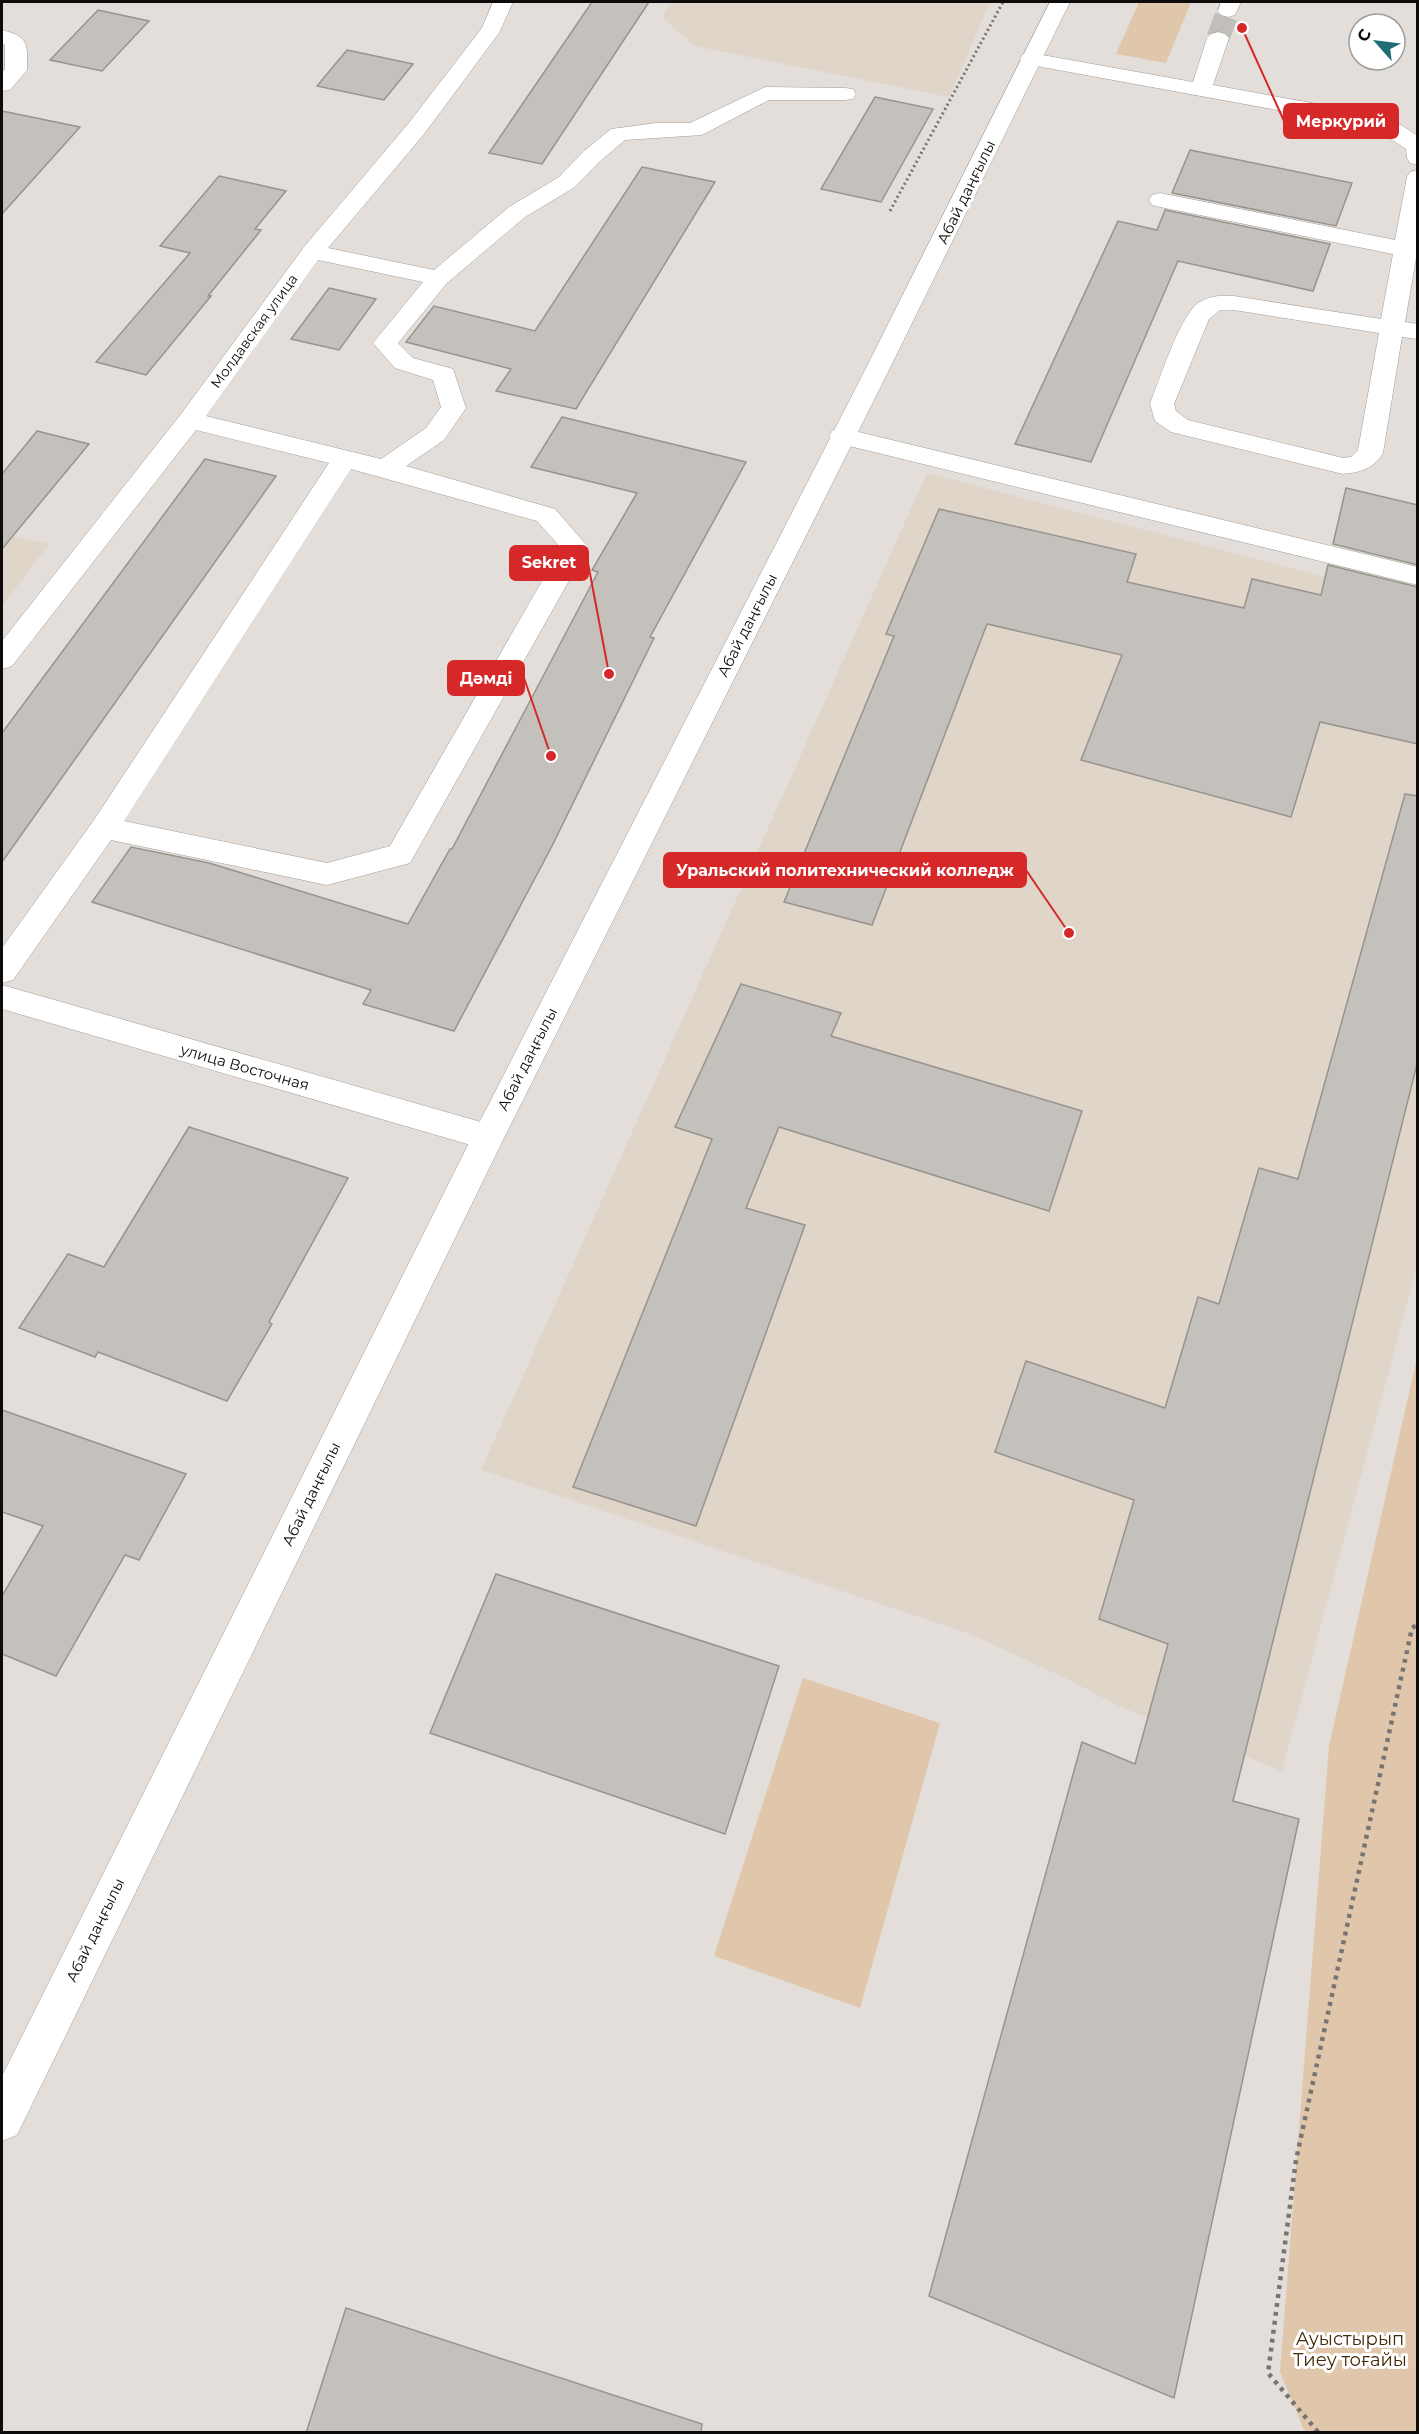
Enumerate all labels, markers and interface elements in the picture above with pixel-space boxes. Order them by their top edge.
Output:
north arrow [1347,12,1407,72]
text: С [1353,25,1375,45]
callout: Меркурий [1284,104,1398,138]
text: Меркурий [1296,112,1386,131]
street label: Абай даңғылы [933,137,999,247]
street label: Молдавская улица [206,270,302,392]
callout: Sekret [510,546,588,580]
text: Sekret [522,553,576,572]
street label: Абай даңғылы [713,570,781,680]
callout: Дəмді [448,661,524,695]
text: Дəмді [460,669,512,688]
callout: Уральский политехнический колледж [664,853,1026,887]
text: Уральский политехнический колледж [676,861,1014,880]
street label: Абай даңғылы [493,1004,561,1114]
street label: улица Восточная [177,1039,312,1094]
street label: Абай даңғылы [278,1439,344,1549]
street label: Абай даңғылы [62,1875,128,1985]
park label: Ауыстырып Тиеу тоғайы [1293,2328,1407,2371]

